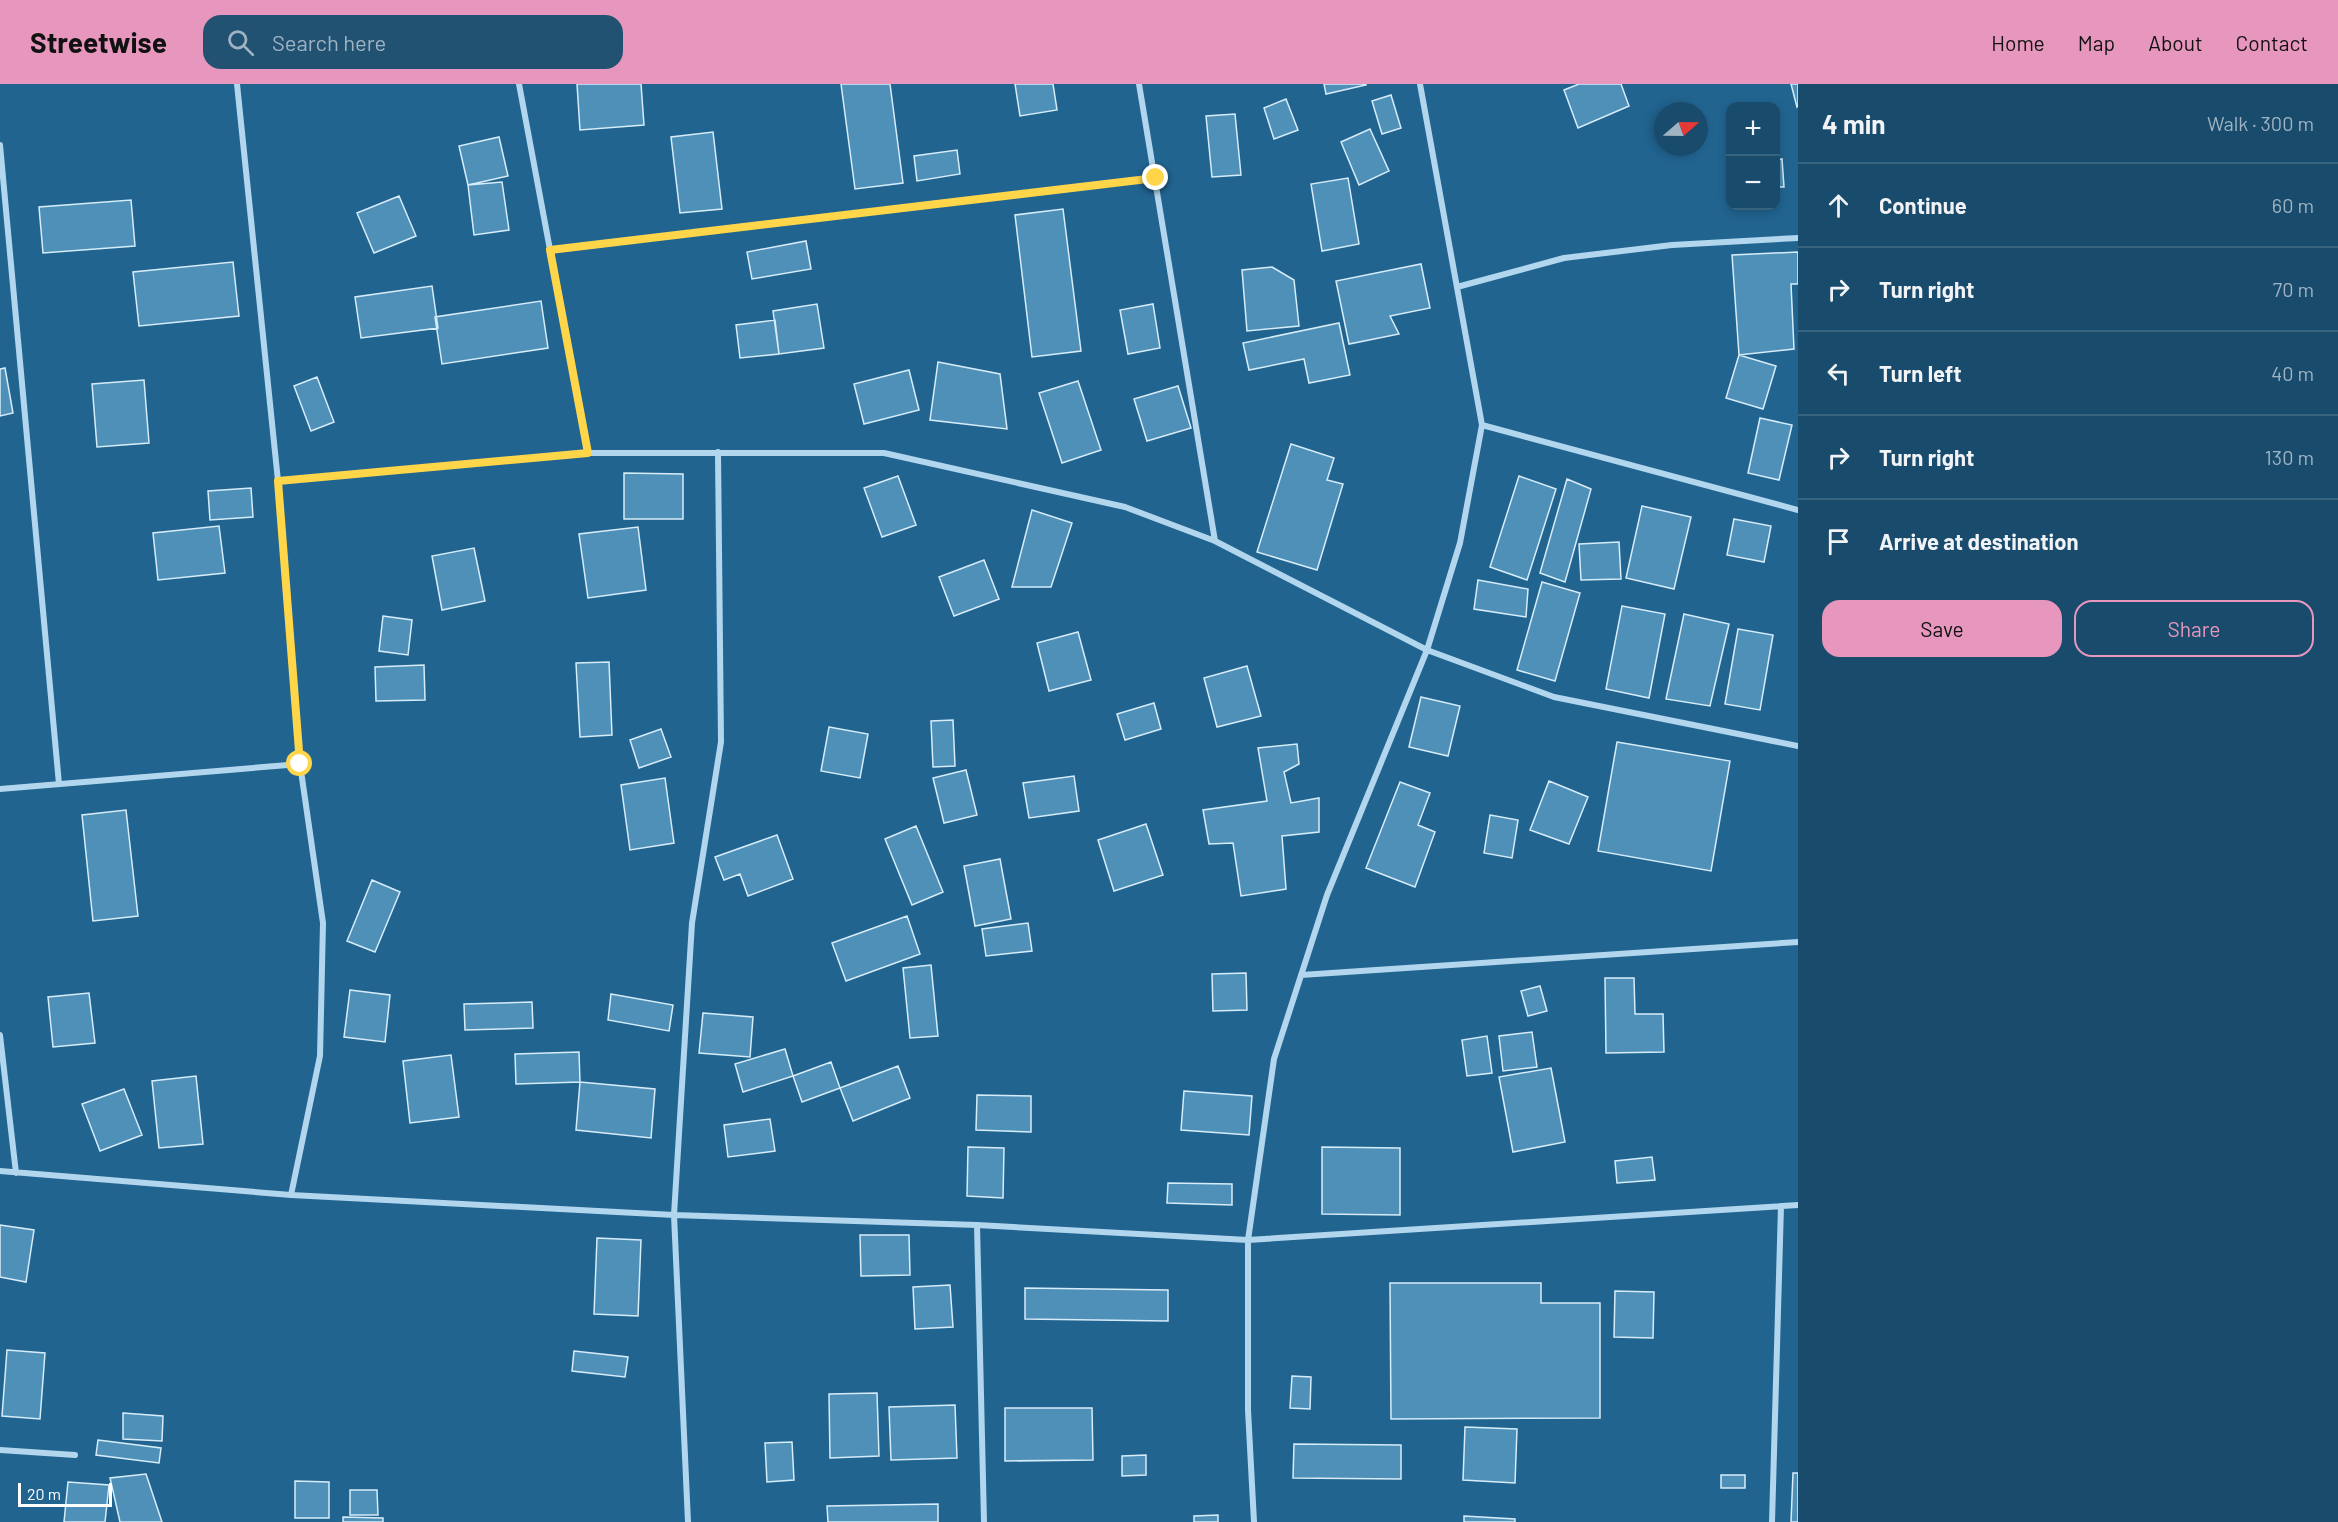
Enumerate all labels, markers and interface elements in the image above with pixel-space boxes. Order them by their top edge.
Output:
search box [203,15,623,69]
text: Streetwise [30,25,167,59]
icon: search [224,26,257,59]
text: Search here [272,29,386,55]
text: Home [1991,30,2045,55]
text: Map [2078,30,2115,55]
text: About [2148,30,2203,55]
text: Contact [2236,30,2308,55]
north arrow [1654,102,1708,156]
map controls [1726,102,1780,210]
button: + [1726,102,1780,156]
text: 4 min [1822,108,1886,139]
text: Walk · 300 m [2207,111,2314,135]
button: − [1726,156,1780,210]
route end [1142,164,1168,190]
icon: ahead [1822,189,1855,222]
text: Continue [1879,192,1967,218]
text: 60 m [2272,193,2314,217]
icon: right [1822,273,1855,306]
text: Turn right [1879,276,1974,302]
text: 70 m [2273,277,2314,301]
icon: left [1822,357,1855,390]
text: Turn left [1879,360,1962,386]
text: 40 m [2271,361,2314,385]
icon: right [1822,441,1855,474]
text: Turn right [1879,444,1974,470]
text: 130 m [2265,445,2314,469]
icon: arrive [1822,525,1855,558]
text: Arrive at destination [1879,528,2078,554]
button: Save [1822,600,2062,657]
button: Share [2074,600,2314,657]
route start [286,750,312,776]
scale bar [18,1480,112,1508]
text: 20 m [27,1484,61,1503]

